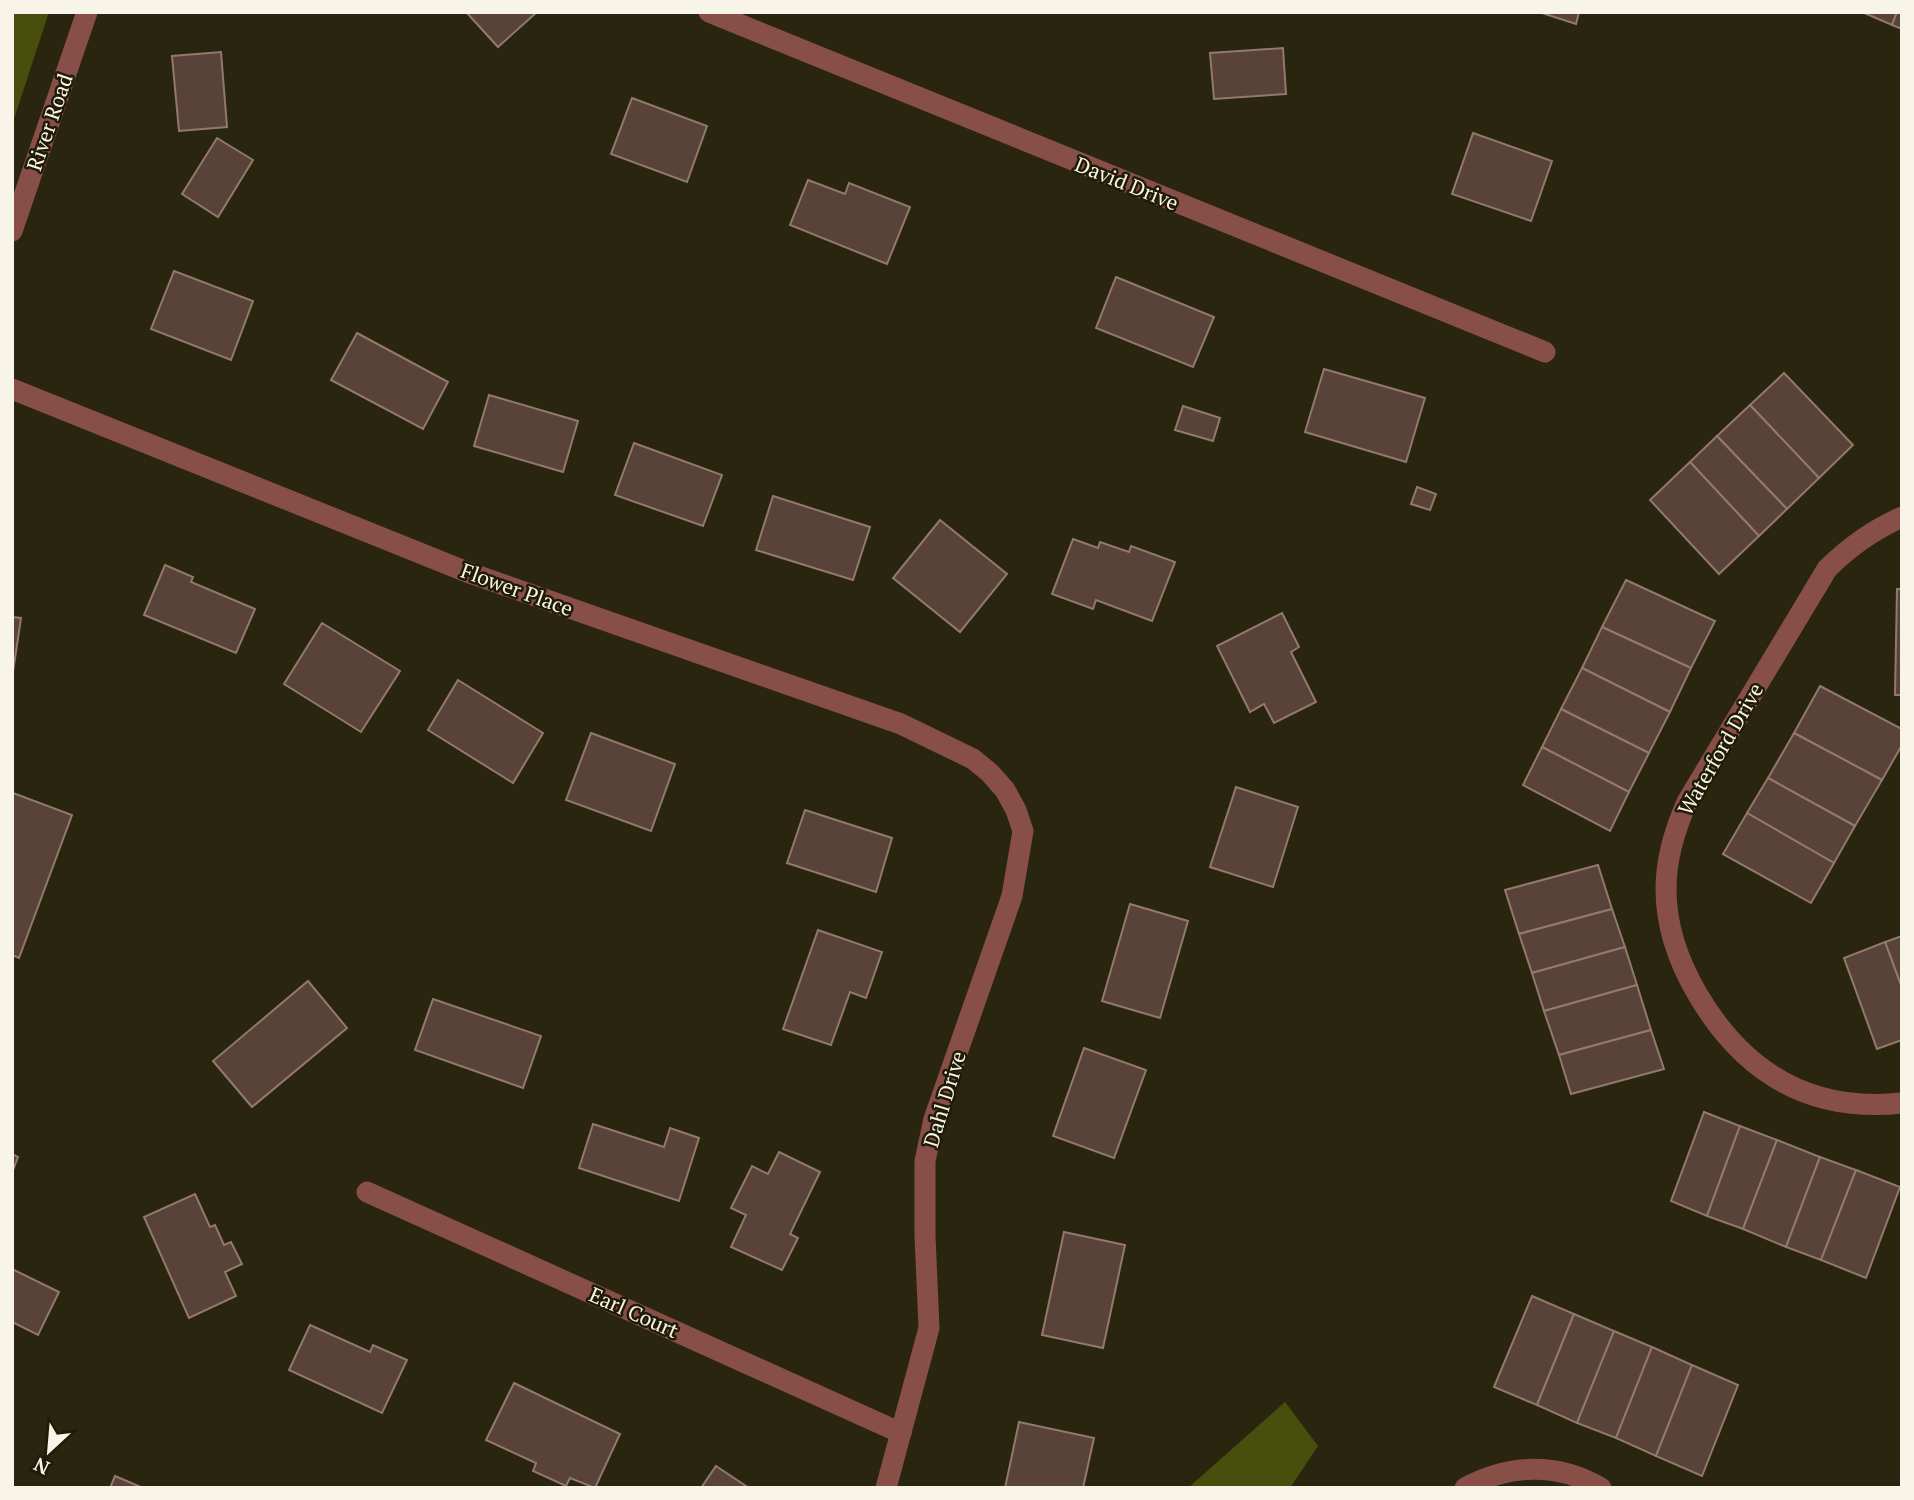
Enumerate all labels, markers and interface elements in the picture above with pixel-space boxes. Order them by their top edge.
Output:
street label: River Road [19,70,79,174]
street label: David Drive [1071,150,1183,216]
street label: Flower Place [457,556,577,622]
street label: Waterford Drive [1671,678,1769,820]
street label: Dahl Drive [916,1047,972,1151]
street label: Earl Court [585,1280,683,1344]
north arrow [14,1416,84,1486]
text: N [29,1452,53,1481]

